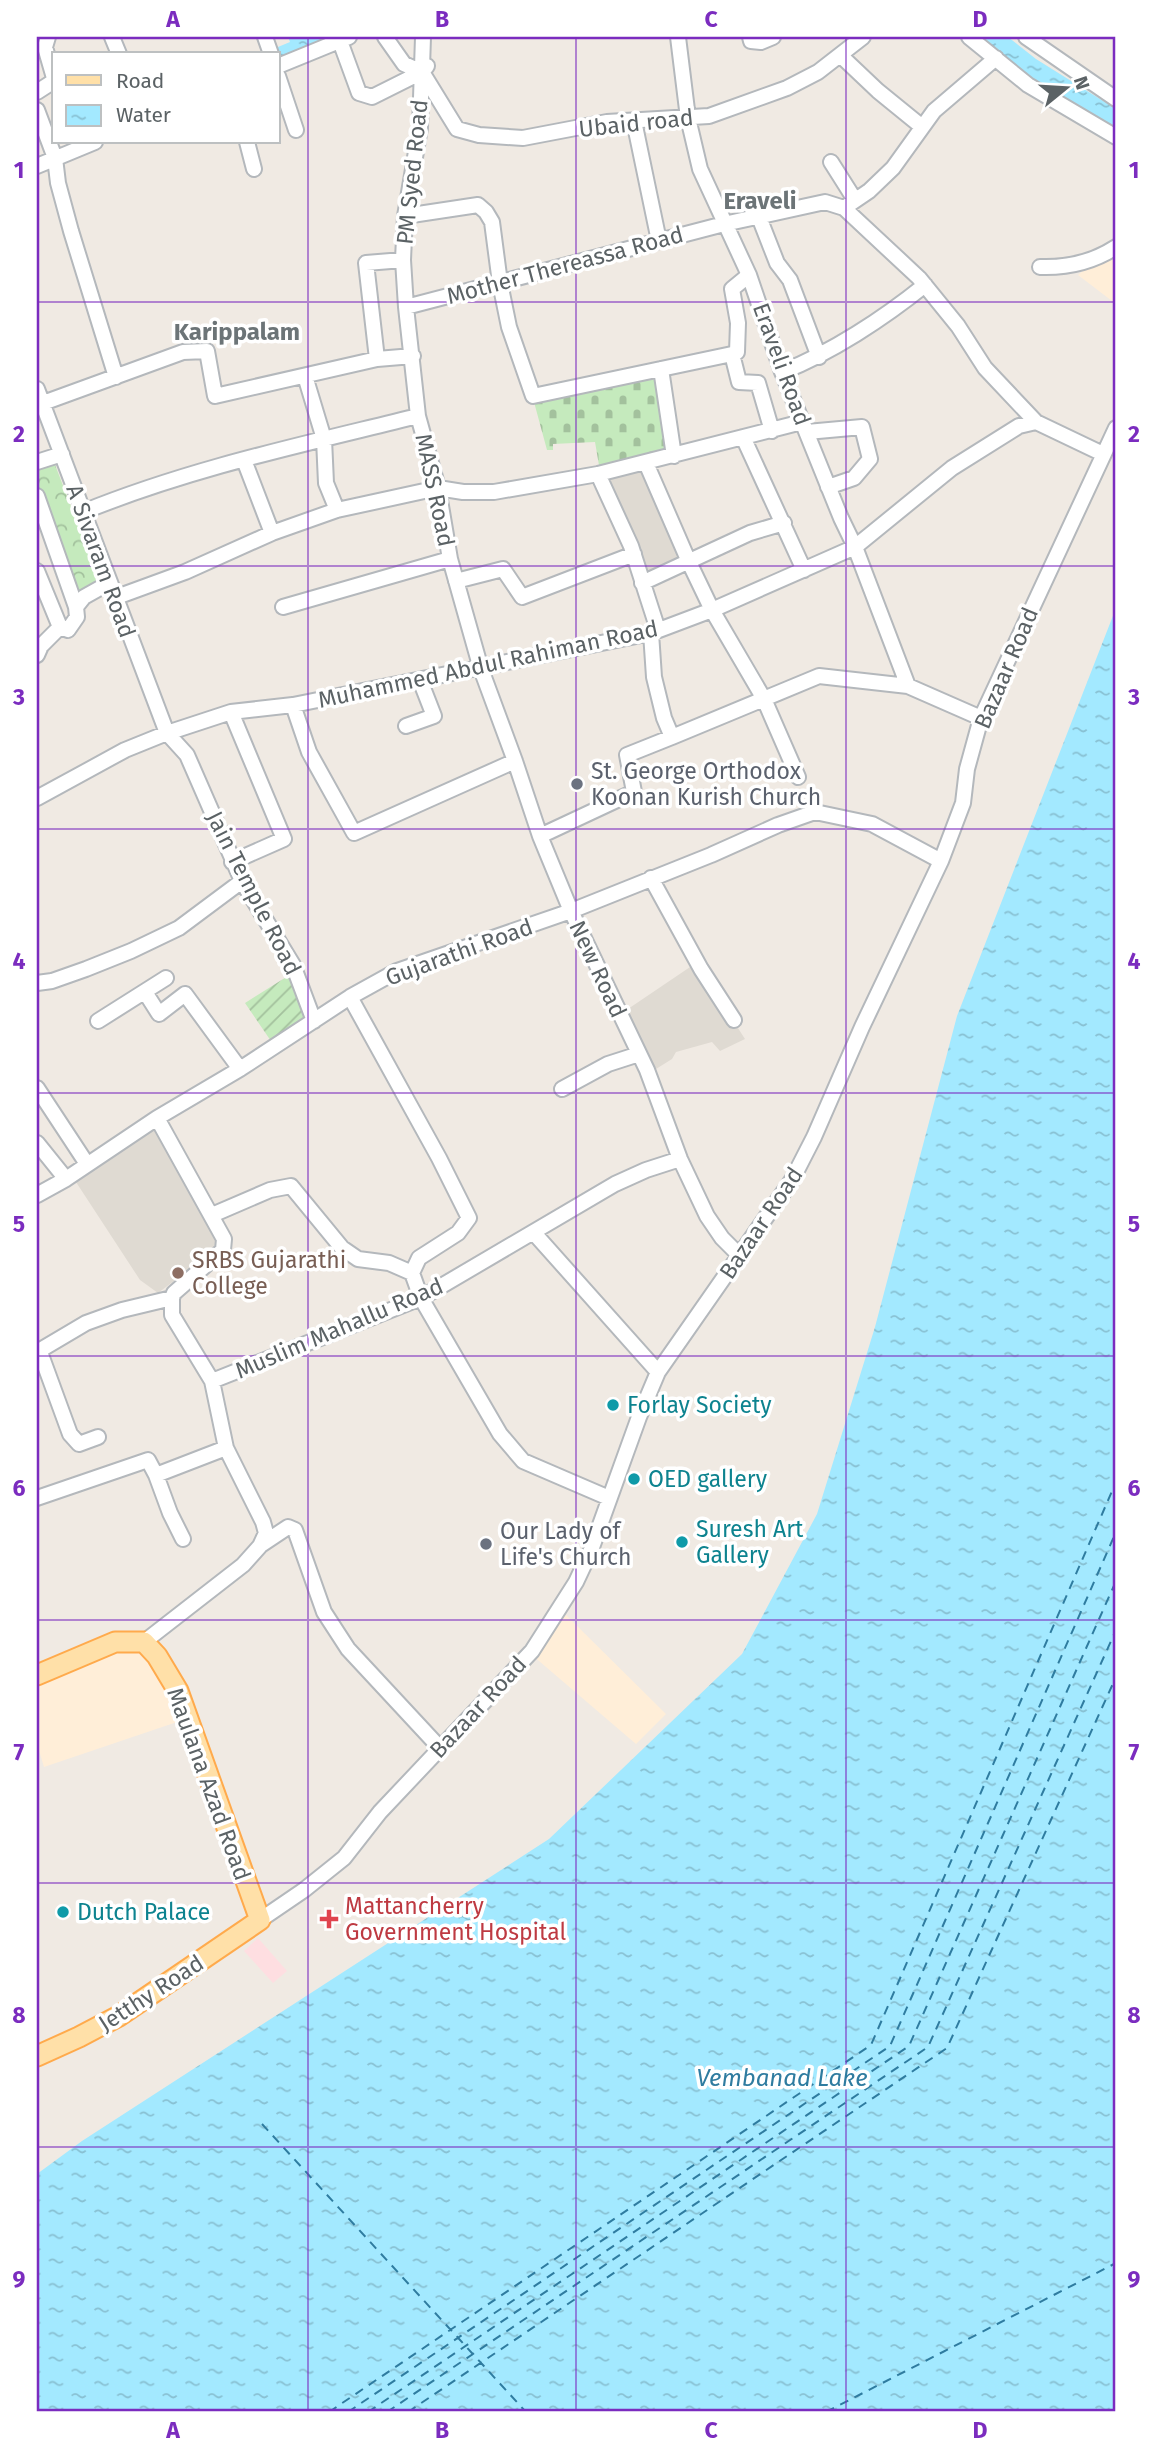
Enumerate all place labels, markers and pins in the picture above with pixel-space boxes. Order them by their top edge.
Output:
place label: St. George Orthodox Koonan Kurish Church [591,757,821,811]
marker: St. George Orthodox Koonan Kurish Church [569,776,585,792]
place label: SRBS Gujarathi College [192,1246,346,1300]
marker: SRBS Gujarathi College [170,1265,186,1281]
place label: Forlay Society [627,1391,772,1419]
marker: Forlay Society [605,1397,621,1413]
place label: OED gallery [648,1465,768,1493]
marker: OED gallery [626,1471,642,1487]
place label: Suresh Art Gallery [696,1515,804,1569]
place label: Our Lady of Life's Church [500,1517,632,1571]
marker: Suresh Art Gallery [674,1534,690,1550]
marker: Our Lady of Life's Church [478,1536,494,1552]
place label: Mattancherry Government Hospital [345,1892,566,1946]
place label: Dutch Palace [77,1898,210,1926]
marker: Dutch Palace [55,1904,71,1920]
marker: Mattancherry Government Hospital [319,1909,339,1929]

